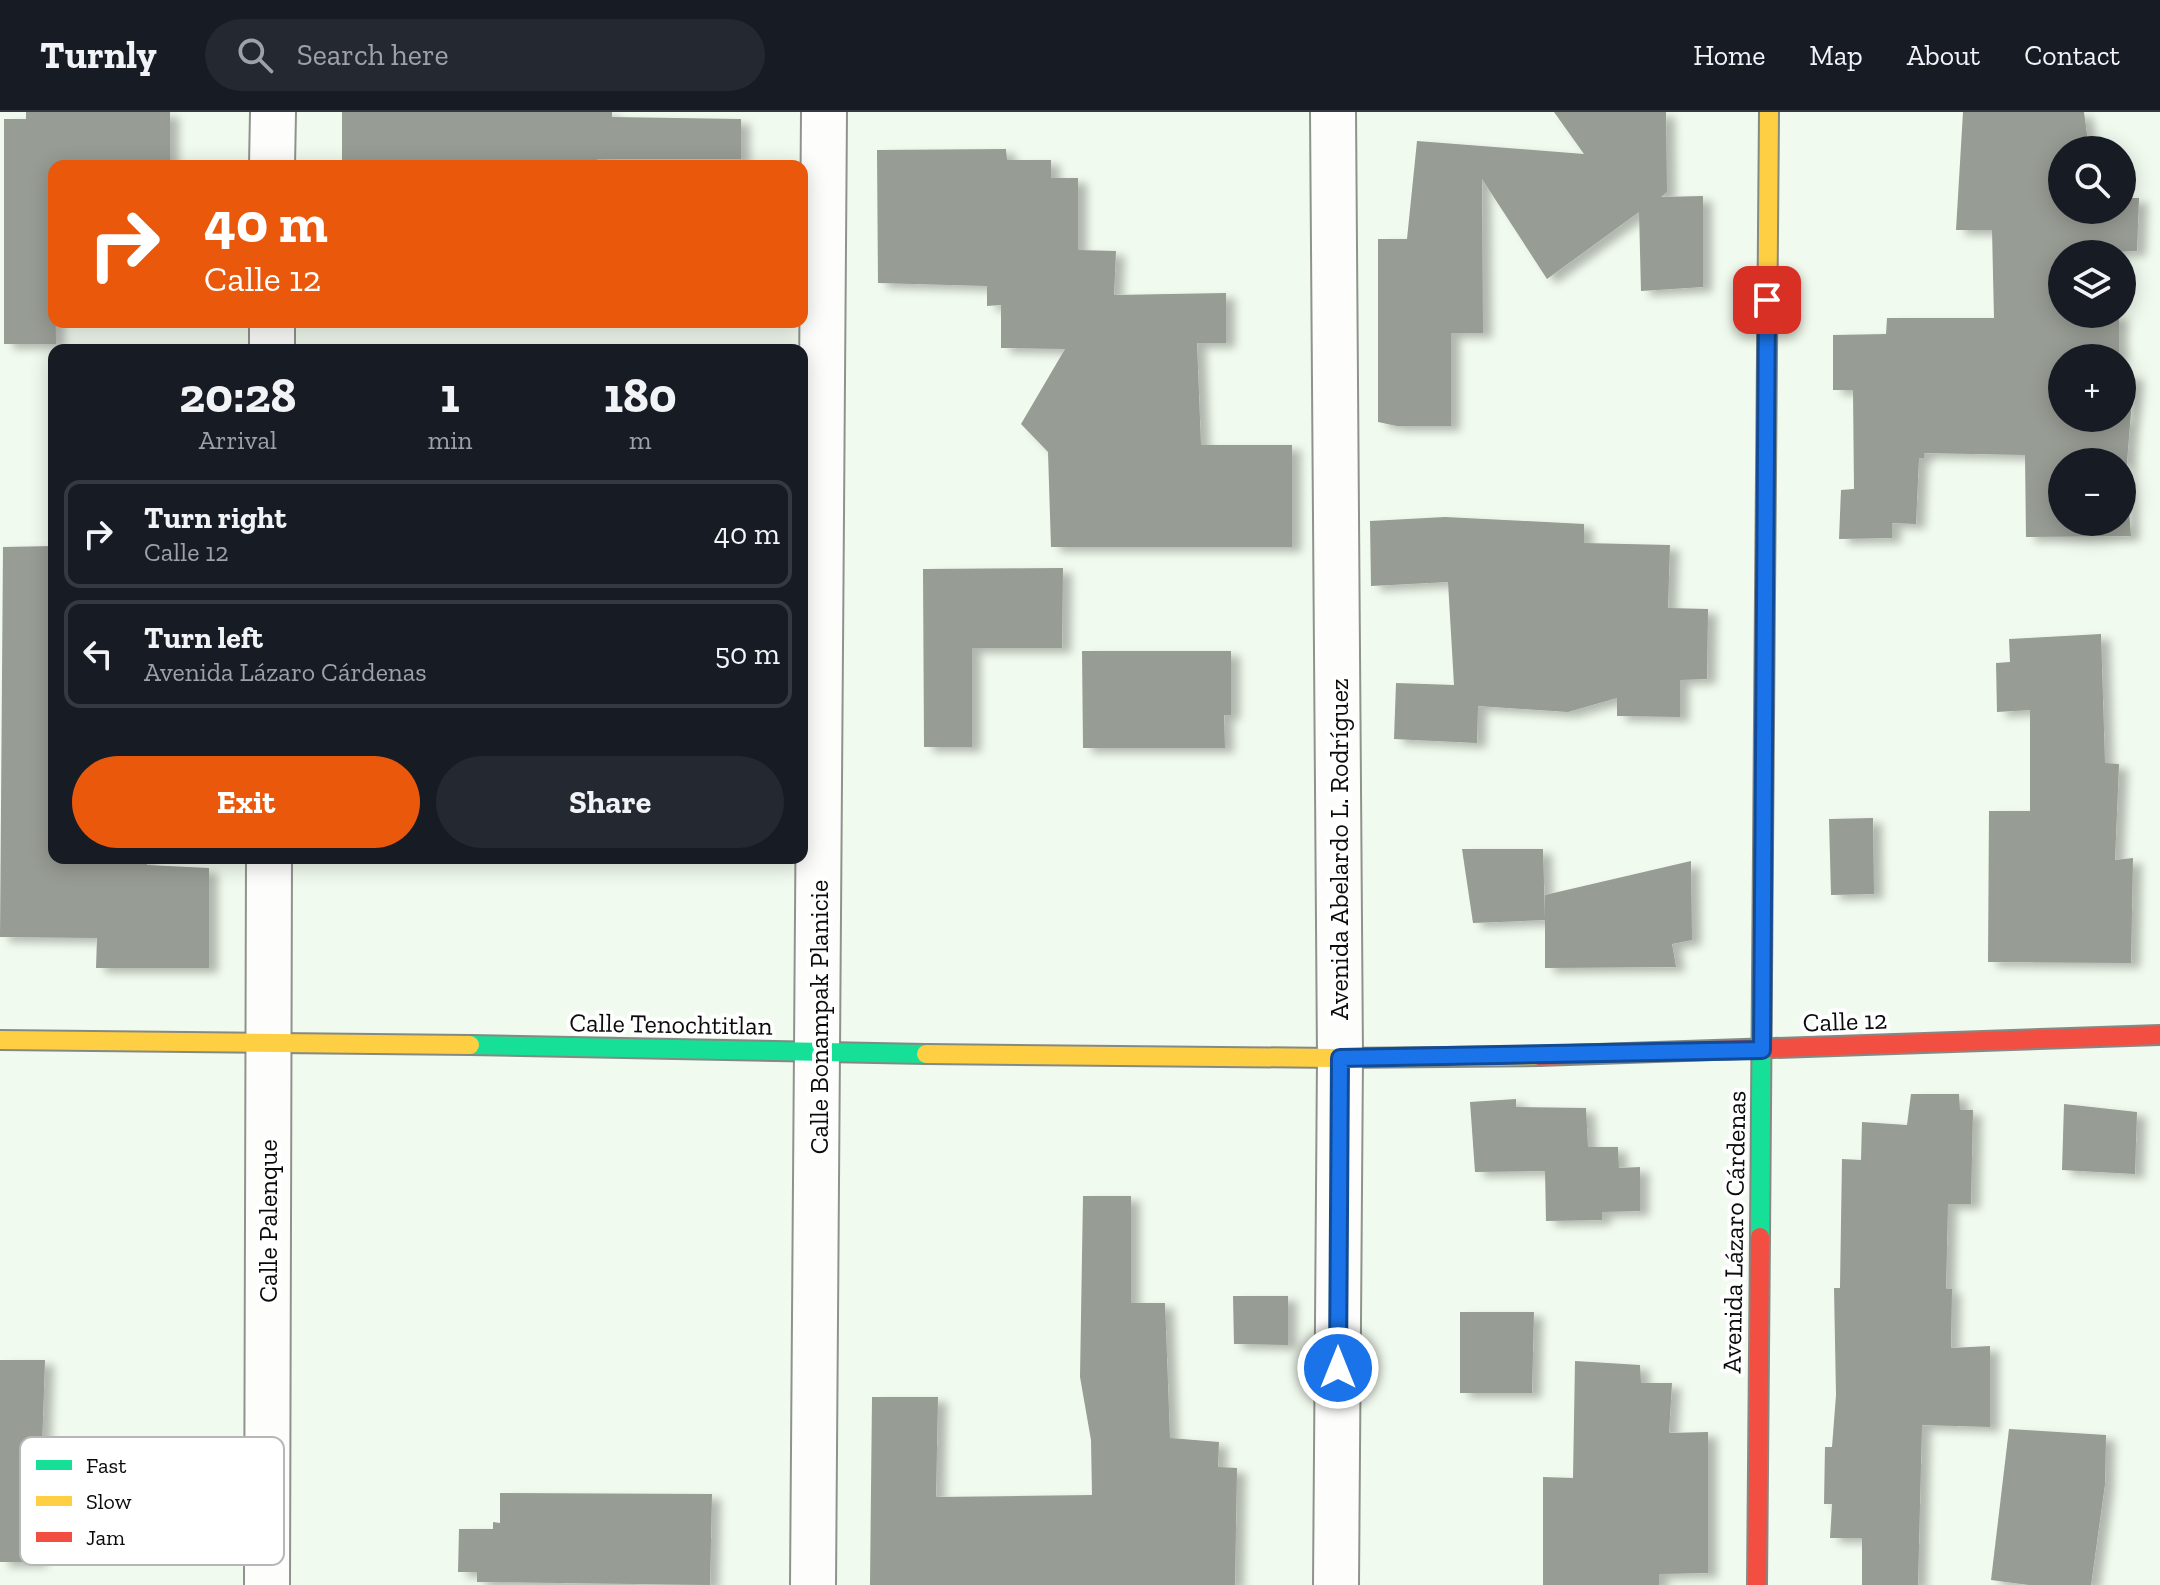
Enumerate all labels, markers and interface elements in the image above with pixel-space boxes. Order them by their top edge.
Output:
search box [205,19,765,91]
text: Turnly [40,32,157,78]
icon: search [233,33,277,77]
text: Search here [297,37,449,73]
text: Home [1693,39,1765,72]
text: Map [1809,39,1863,72]
text: About [1907,39,1980,72]
text: Contact [2024,39,2120,72]
map controls [2048,136,2136,536]
button: search [2048,136,2136,224]
text: 40 m [204,189,328,256]
icon: right [72,192,176,296]
button: layers [2048,240,2136,328]
text: Calle 12 [204,257,321,300]
pin [1733,266,1801,334]
icon: arrive [1745,278,1789,322]
button: + [2048,344,2136,432]
text: 20:28 [179,367,296,424]
text: 1 [440,367,460,424]
text: 180 [604,367,677,424]
text: Arrival [199,424,277,456]
text: min [428,424,472,456]
text: m [629,424,651,456]
button: − [2048,448,2136,536]
text: Turn right [144,500,286,536]
icon: right [76,512,120,556]
text: 40 m [714,516,780,552]
text: Calle 12 [144,536,229,568]
text: Turn left [144,620,263,656]
icon: left [76,632,120,676]
text: 50 m [715,636,780,672]
text: Avenida Lázaro Cárdenas [144,656,427,688]
street label: Avenida Abelardo L. Rodríguez [1323,678,1355,1020]
button: Exit [72,756,420,848]
button: Share [436,756,784,848]
street label: Calle Bonampak Planicie [803,880,835,1154]
street label: Calle 12 [1802,1004,1888,1038]
street label: Calle Tenochtitlan [569,1006,773,1042]
street label: Avenida Lázaro Cárdenas [1716,1090,1752,1374]
street label: Calle Palenque [252,1139,284,1303]
position arrow [1296,1326,1380,1410]
legend [20,1437,284,1565]
text: Fast [86,1452,127,1479]
text: Slow [86,1488,132,1515]
text: Jam [86,1524,125,1551]

